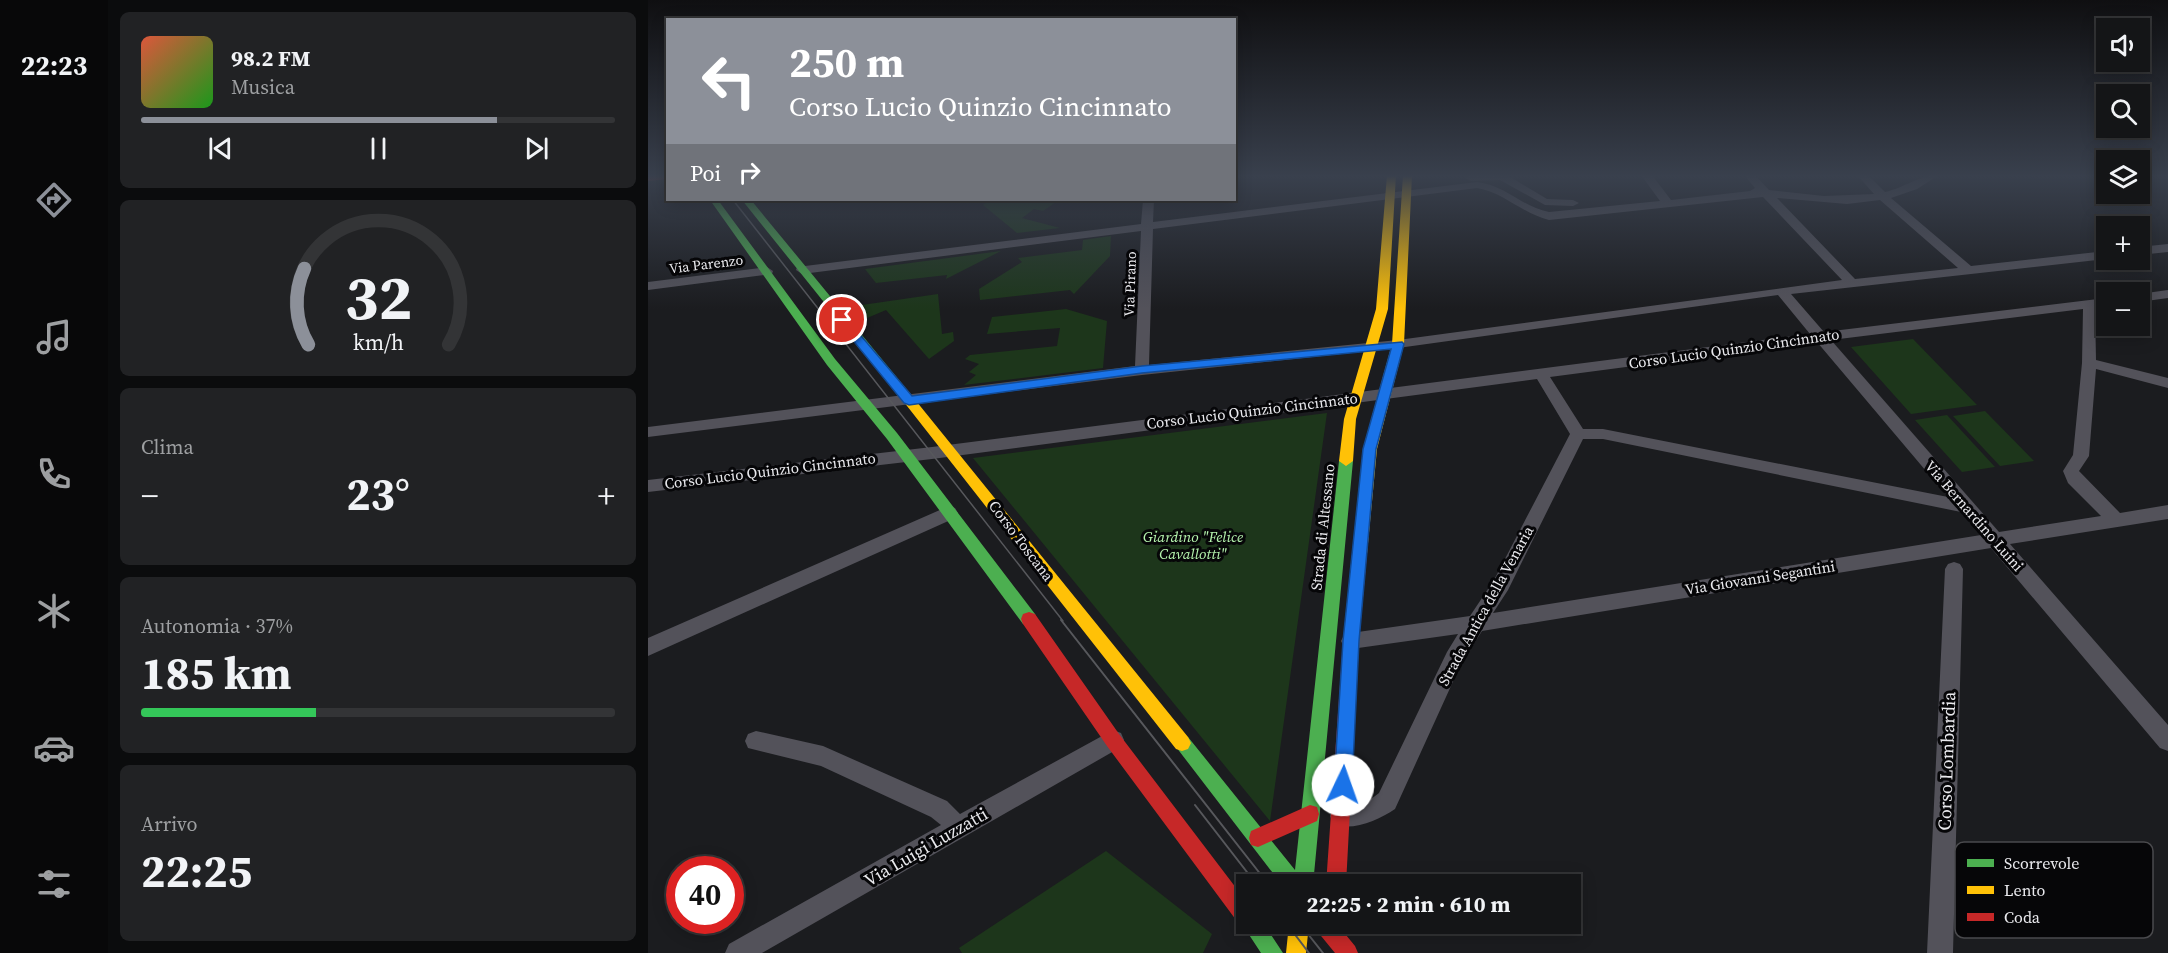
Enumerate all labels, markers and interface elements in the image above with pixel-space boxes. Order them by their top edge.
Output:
map controls [2096,18,2150,336]
button: sound [2096,18,2150,72]
text: 250 m [789,33,904,91]
icon: left [690,42,768,120]
text: 98.2 FM [231,43,310,73]
text: 22:23 [21,47,87,84]
text: Musica [231,73,295,101]
button: search [2096,84,2150,138]
text: Corso Lucio Quinzio Cincinnato [789,88,1172,125]
icon: previous [204,132,237,165]
icon: pause [362,132,395,165]
icon: next [520,132,553,165]
button: layers [2096,150,2150,204]
icon: right [733,156,766,189]
text: Poi [690,158,721,188]
icon: directions [33,179,75,221]
button: + [2096,216,2150,270]
street label: Via Parenzo [668,250,744,278]
street label: Via Pirano [1119,251,1141,317]
text: 32 [344,254,412,340]
button: − [2096,282,2150,336]
pin [816,294,867,345]
icon: arrive [825,303,858,336]
icon: music [33,316,75,358]
street label: Corso Lucio Quinzio Cincinnato [1627,323,1841,374]
text: km/h [352,329,404,358]
street label: Corso Lucio Quinzio Cincinnato [1145,387,1359,434]
text: Clima [141,433,194,461]
street label: Corso Lucio Quinzio Cincinnato [663,447,877,494]
icon: phone [33,453,75,495]
street label: Via Bernardino Luini [1920,456,2028,576]
text: 23° [346,463,410,525]
street label: Strada di Altessano [1305,463,1340,591]
text: − [141,473,159,518]
text: + [597,473,615,518]
street label: Corso Toscana [984,496,1059,586]
street label: Strada Antica della Venaria [1433,522,1538,689]
park label: Giardino "Felice Cavallotti" [1143,526,1243,564]
street label: Via Giovanni Segantini [1683,555,1836,600]
icon: climate [33,590,75,632]
text: Autonomia · 37% [141,612,293,640]
text: 185 km [141,642,292,704]
street label: Corso Lombardia [1932,690,1961,831]
icon: car [33,727,75,769]
position arrow [1311,753,1375,817]
street label: Via Luigi Luzzatti [859,801,992,892]
text: Arrivo [141,810,198,838]
text: 22:25 [141,840,252,902]
legend [1955,842,2153,938]
text: Scorrevole [2004,852,2079,874]
speed limit sign: 40 [666,856,744,934]
icon: filters [33,863,75,905]
text: Lento [2004,879,2046,901]
text: 22:25 · 2 min · 610 m [1307,889,1510,919]
text: Coda [2004,906,2041,928]

